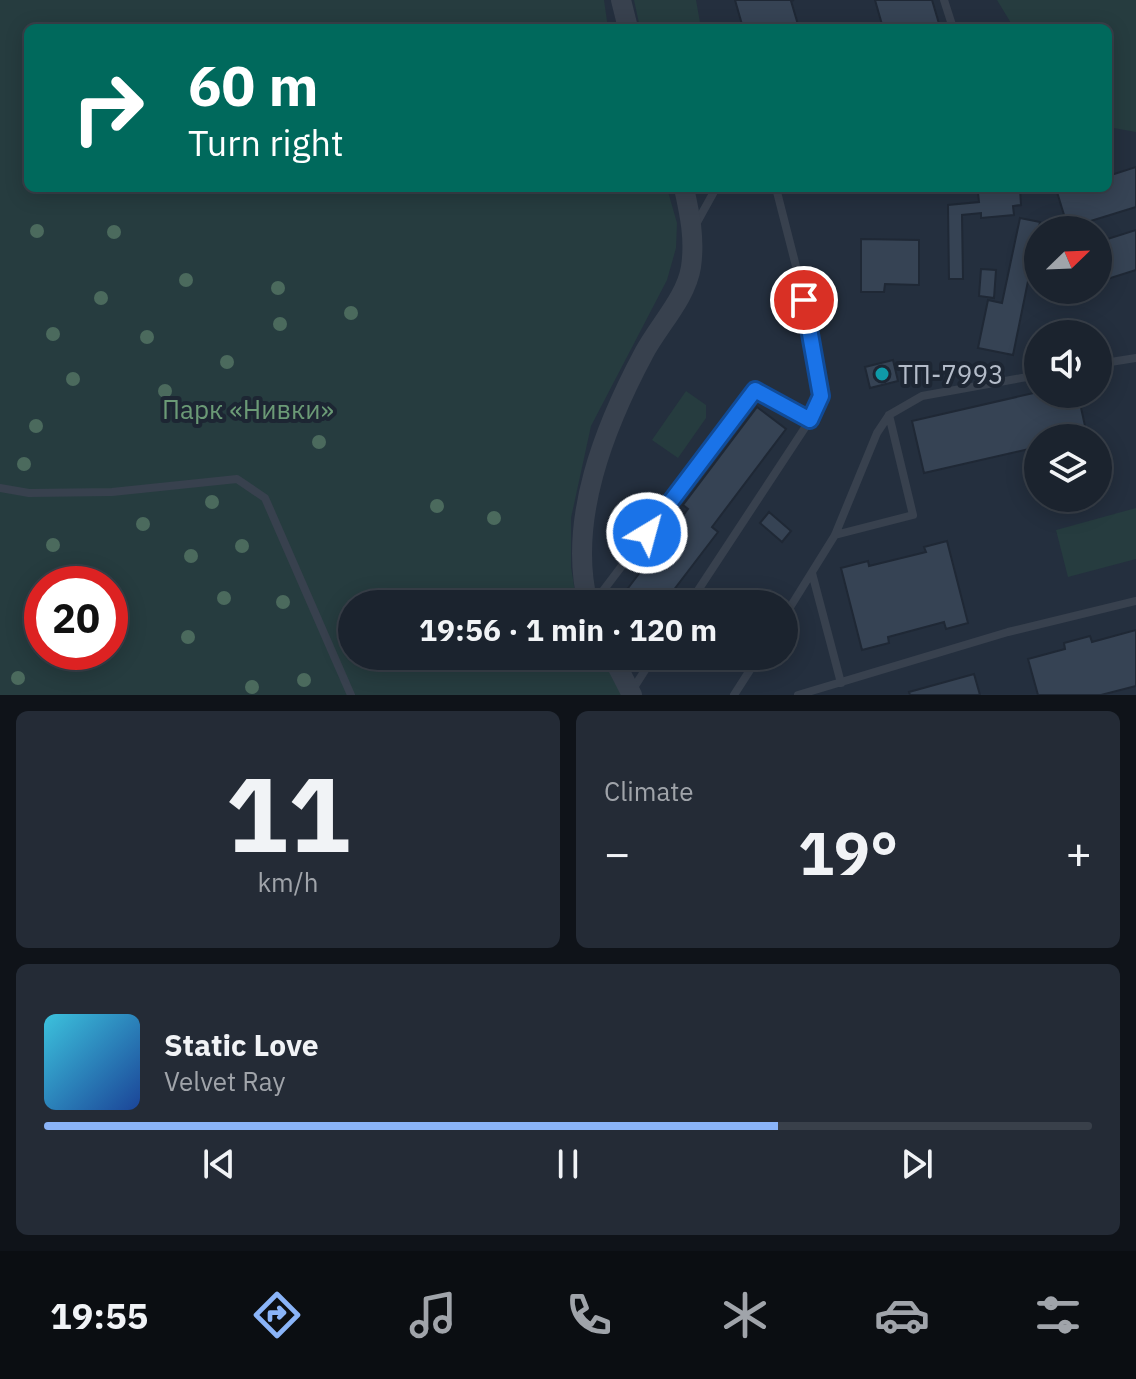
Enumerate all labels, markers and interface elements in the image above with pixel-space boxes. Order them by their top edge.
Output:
text: 60 m [188,49,318,121]
icon: right [56,56,160,160]
text: Turn right [188,119,344,166]
north arrow [1024,216,1112,304]
map controls [1024,216,1112,512]
pin [770,266,838,334]
icon: arrive [782,278,826,322]
button: sound [1024,320,1112,408]
place label: ТП-7993 [898,357,1004,391]
marker: ТП-7993 [873,365,891,383]
park label: Парк «Нивки» [162,392,334,426]
button: layers [1024,424,1112,512]
position arrow [605,491,689,575]
speed limit sign: 20 [24,566,128,670]
text: 19:56 · 1 min · 120 m [419,610,717,649]
text: 11 [226,745,350,881]
text: Climate [604,774,694,808]
text: 19° [798,813,898,892]
text: − [604,824,630,881]
text: + [1066,824,1092,881]
text: km/h [257,865,319,899]
text: Static Love [164,1025,319,1064]
text: Velvet Ray [164,1064,285,1098]
icon: previous [197,1142,241,1186]
icon: pause [546,1142,590,1186]
icon: next [895,1142,939,1186]
icon: directions [249,1287,305,1343]
icon: music [405,1287,461,1343]
icon: phone [561,1287,617,1343]
icon: climate [717,1287,773,1343]
icon: car [874,1287,930,1343]
icon: filters [1030,1287,1086,1343]
text: 19:55 [50,1292,148,1339]

